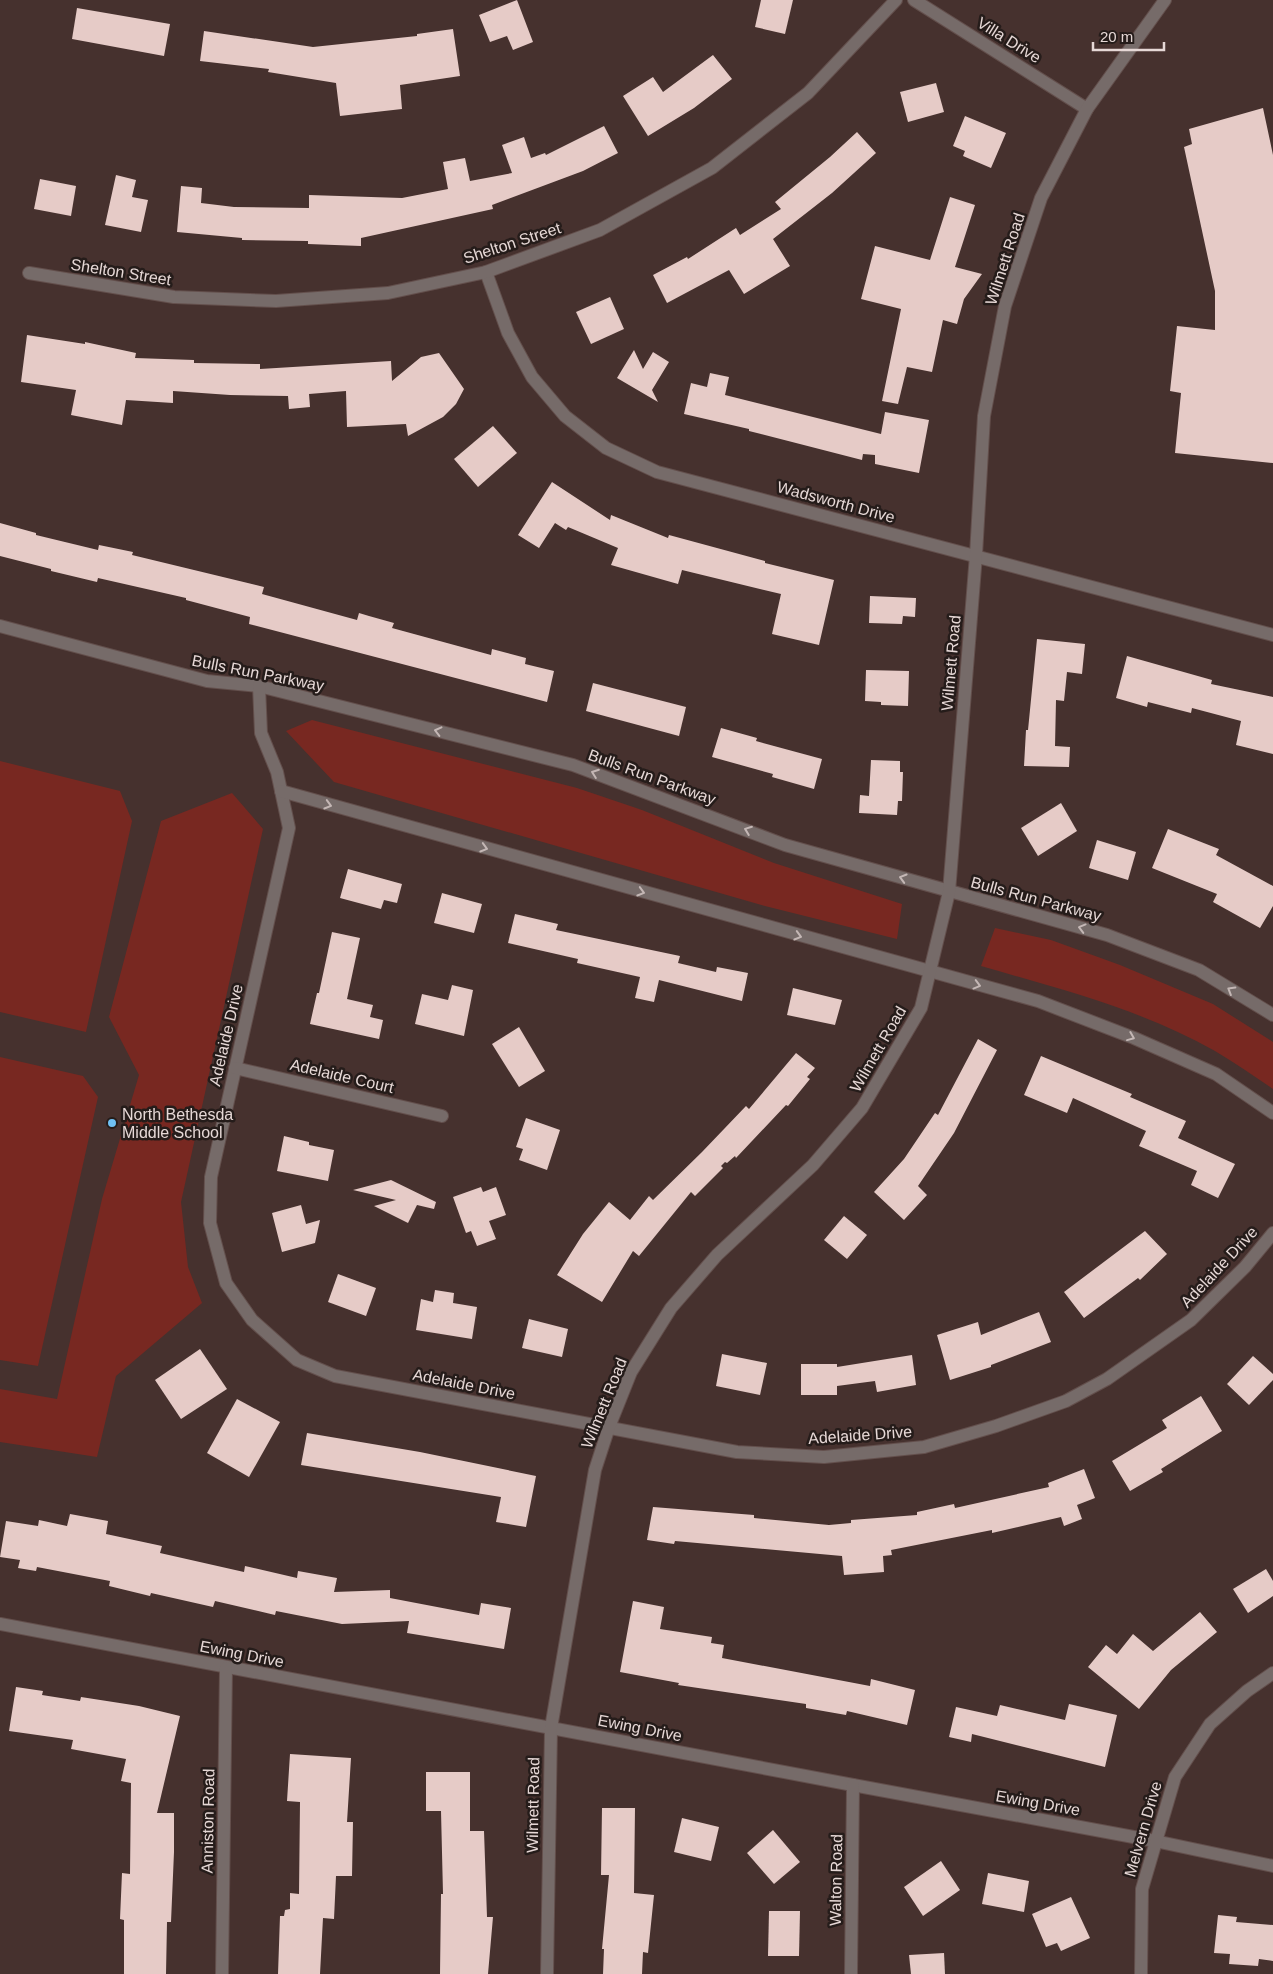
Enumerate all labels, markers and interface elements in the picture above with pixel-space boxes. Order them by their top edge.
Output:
street label: Villa Drive [974,14,1044,66]
scale bar [1093,20,1164,52]
text: 20 m [1100,28,1133,45]
street label: Wilmett Road [982,211,1028,307]
street label: Shelton Street [461,219,563,267]
street label: Shelton Street [70,256,173,288]
street label: Wadsworth Drive [775,478,897,526]
street label: Wilmett Road [938,614,964,712]
street label: Bulls Run Parkway [190,652,326,694]
one-way arrow [434,726,443,737]
street label: Bulls Run Parkway [586,746,718,808]
one-way arrow [591,769,600,779]
one-way arrow [323,799,332,809]
one-way arrow [744,826,752,836]
one-way arrow [480,843,488,853]
street label: Bulls Run Parkway [969,873,1103,925]
one-way arrow [899,874,907,884]
one-way arrow [637,886,645,897]
one-way arrow [1077,923,1086,934]
one-way arrow [793,930,801,940]
one-way arrow [972,980,981,990]
street label: Adelaide Drive [206,982,246,1088]
one-way arrow [1228,986,1237,996]
street label: Wilmett Road [847,1003,909,1095]
one-way arrow [1126,1031,1135,1042]
street label: Adelaide Court [289,1056,396,1096]
place label: North Bethesda Middle School [122,1106,233,1141]
marker: North Bethesda Middle School [106,1117,118,1129]
street label: Adelaide Drive [1177,1223,1261,1311]
street label: Wilmett Road [578,1355,630,1451]
street label: Adelaide Drive [411,1366,517,1402]
street label: Adelaide Drive [808,1423,913,1447]
street label: Ewing Drive [198,1638,286,1671]
street label: Ewing Drive [596,1712,684,1745]
street label: Wilmett Road [524,1757,542,1853]
street label: Anniston Road [199,1768,217,1874]
street label: Melvern Drive [1121,1779,1165,1879]
street label: Ewing Drive [994,1787,1082,1819]
street label: Walton Road [827,1834,845,1926]

